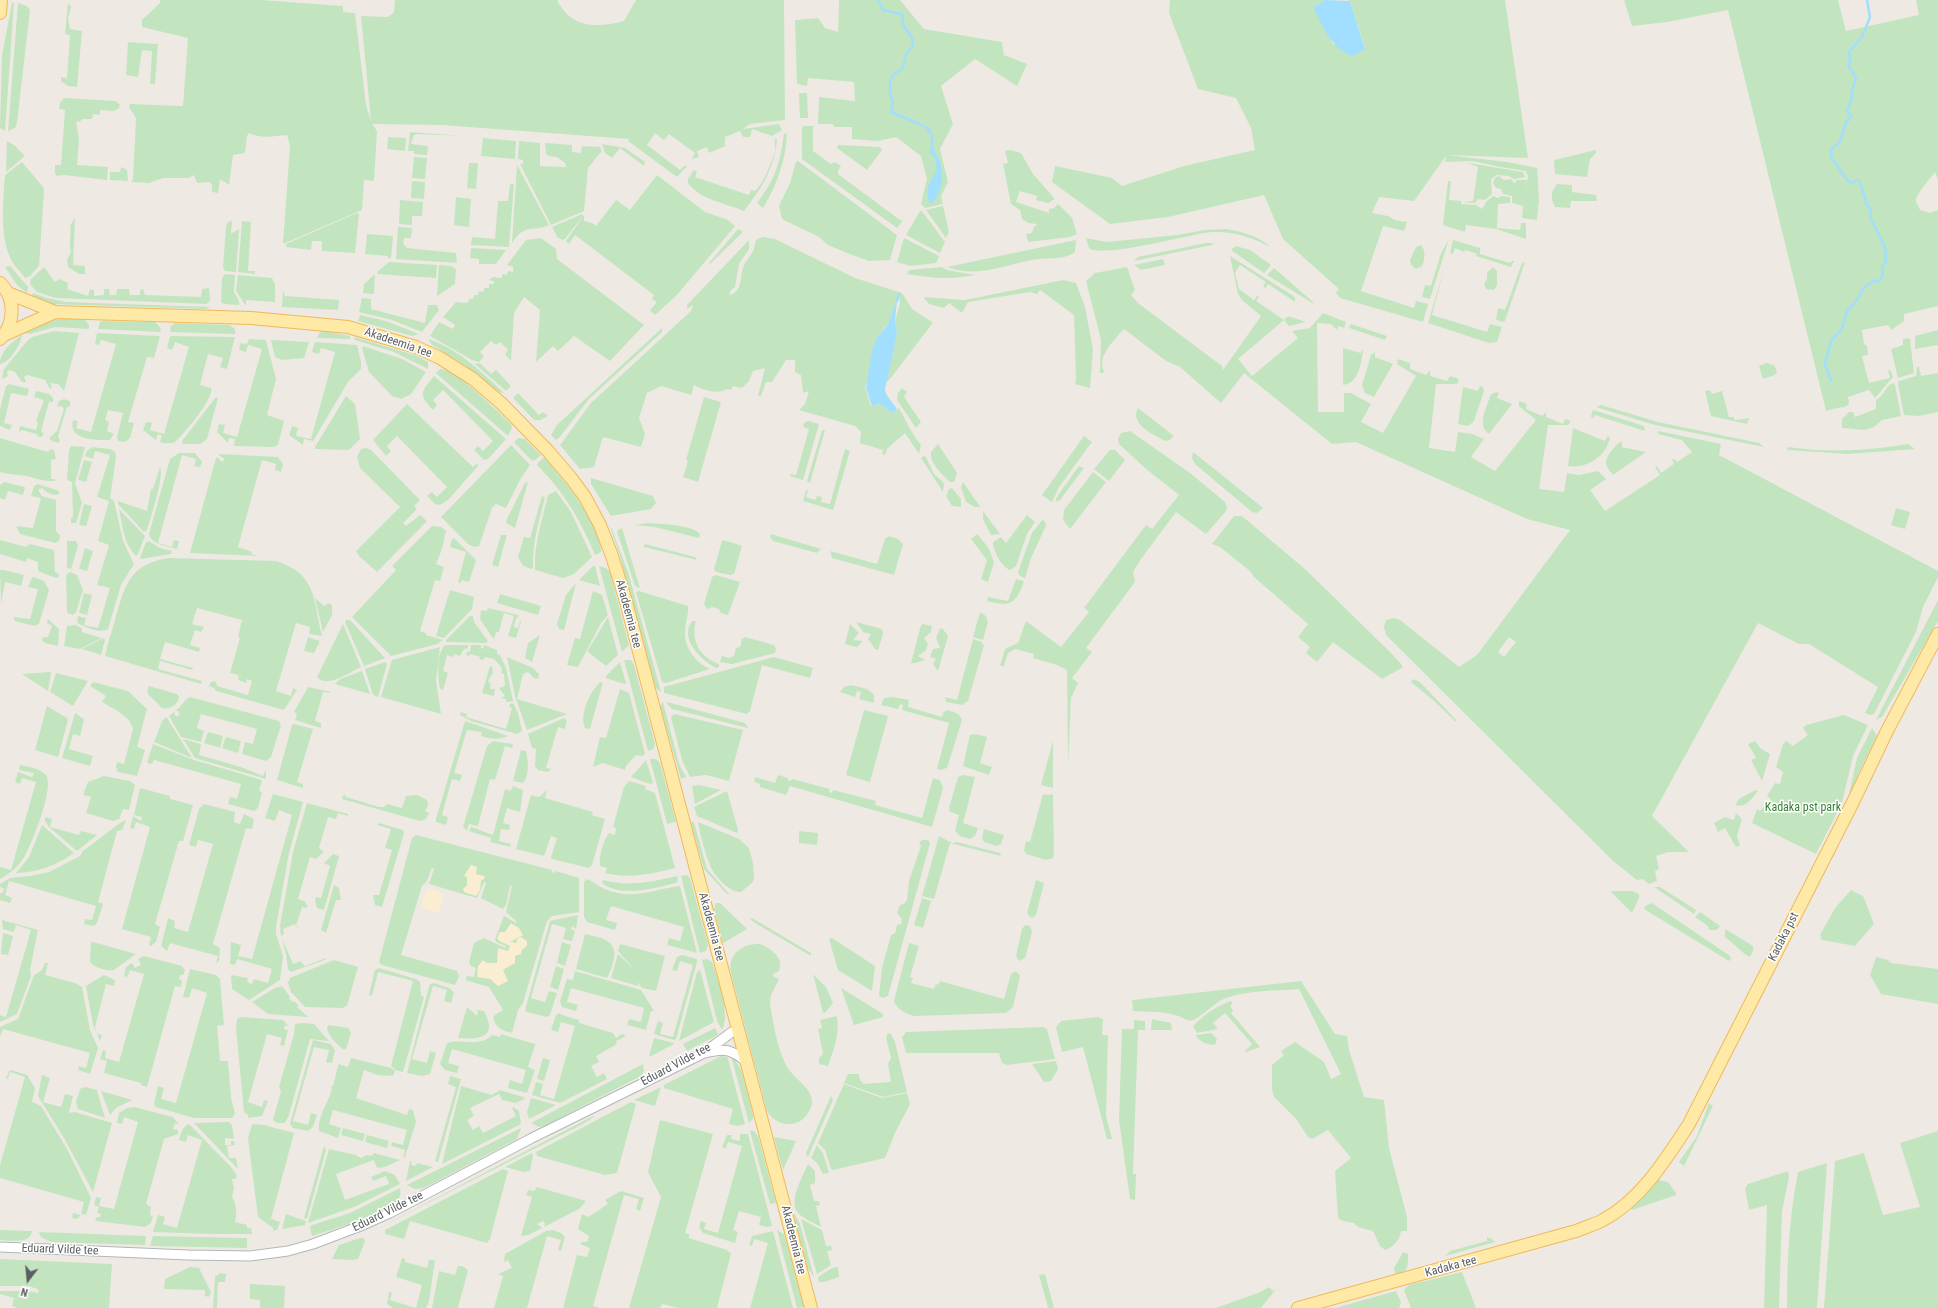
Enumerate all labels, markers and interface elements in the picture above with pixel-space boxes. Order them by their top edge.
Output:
street label: Akadeemia tee [362,325,434,361]
street label: Akadeemia tee [612,578,644,650]
park label: Kadaka pst park [1765,801,1841,815]
street label: Akadeemia tee [695,891,727,963]
street label: Kadaka pst [1766,910,1802,964]
street label: Eduard Vilde tee [639,1041,713,1089]
street label: Eduard Vilde tee [350,1189,426,1235]
street label: Akadeemia tee [778,1204,808,1276]
street label: Eduard Vilde tee [21,1241,99,1259]
street label: Kadaka tee [1424,1253,1478,1281]
north arrow [8,1260,48,1300]
text: N [20,1285,30,1299]

